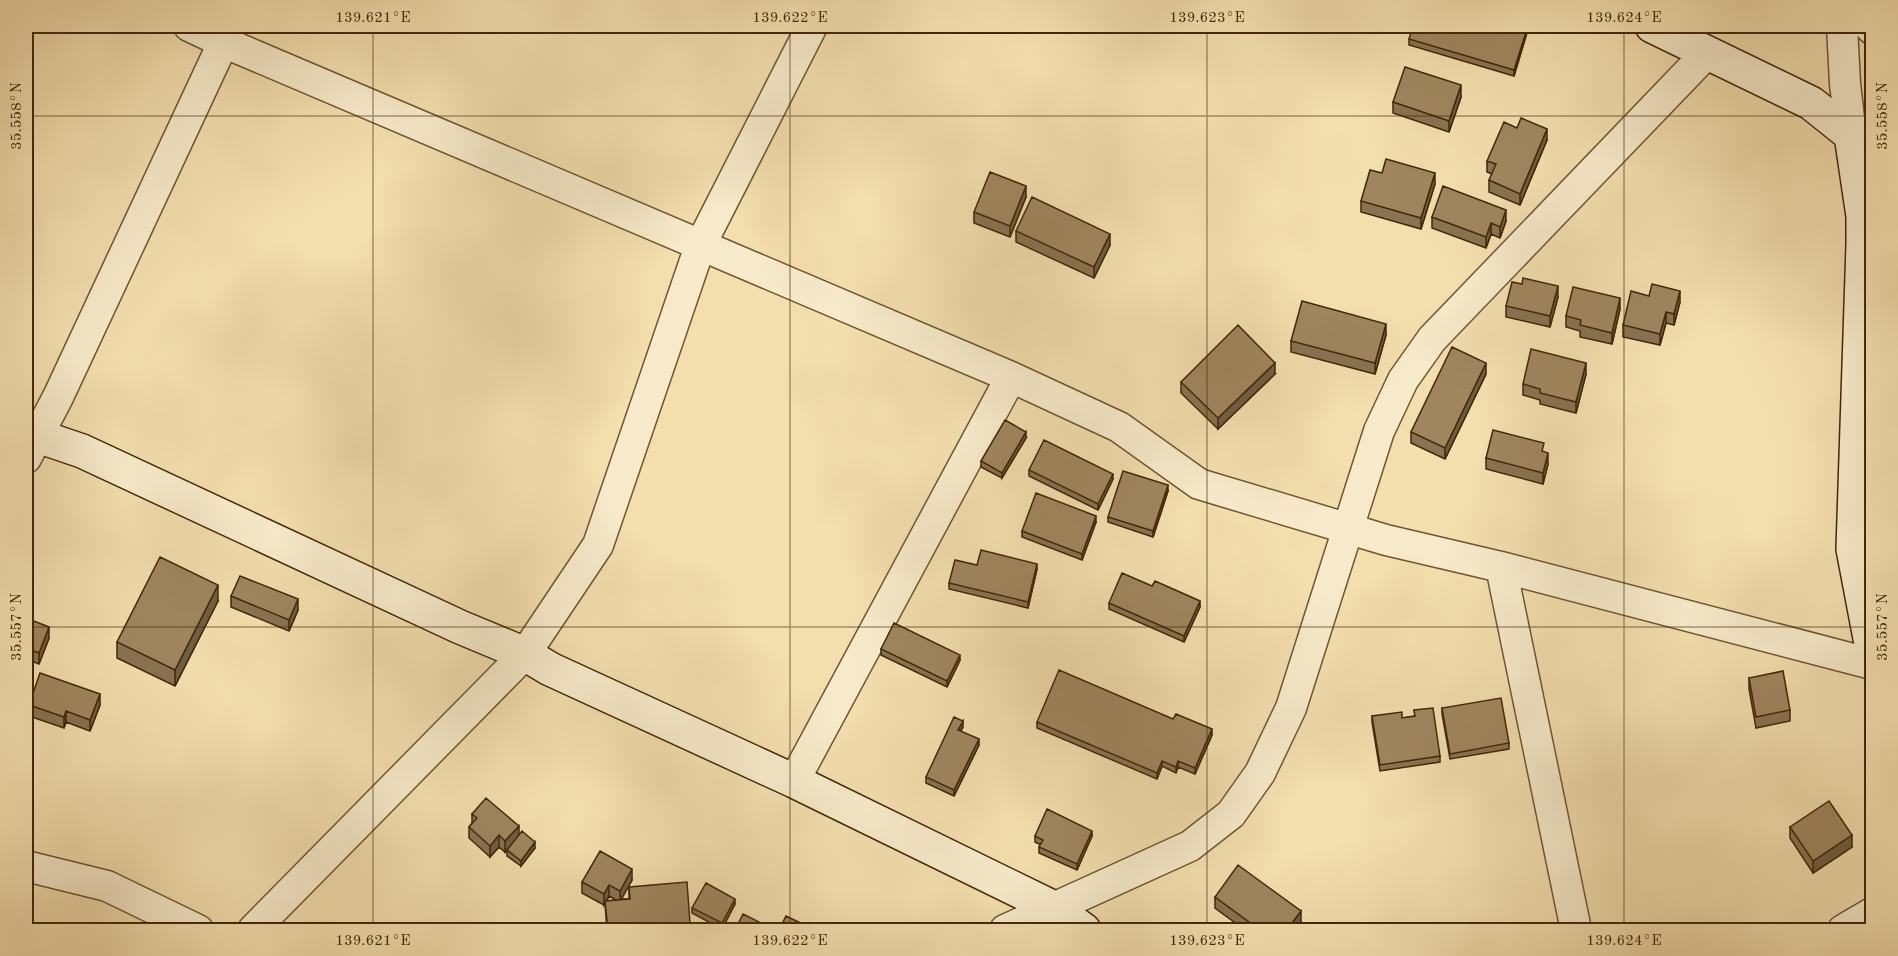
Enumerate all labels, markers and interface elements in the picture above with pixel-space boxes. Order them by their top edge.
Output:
text: 139.621°E [335,11,411,26]
text: 139.622°E [752,11,828,26]
text: 139.623°E [1169,11,1245,26]
text: 139.624°E [1586,11,1662,26]
text: 35.558°N [10,82,25,150]
text: 35.558°N [1876,82,1891,150]
text: 35.557°N [10,593,25,661]
text: 35.557°N [1876,593,1891,661]
text: 139.621°E [335,934,411,949]
text: 139.622°E [752,934,828,949]
text: 139.623°E [1169,934,1245,949]
text: 139.624°E [1586,934,1662,949]

